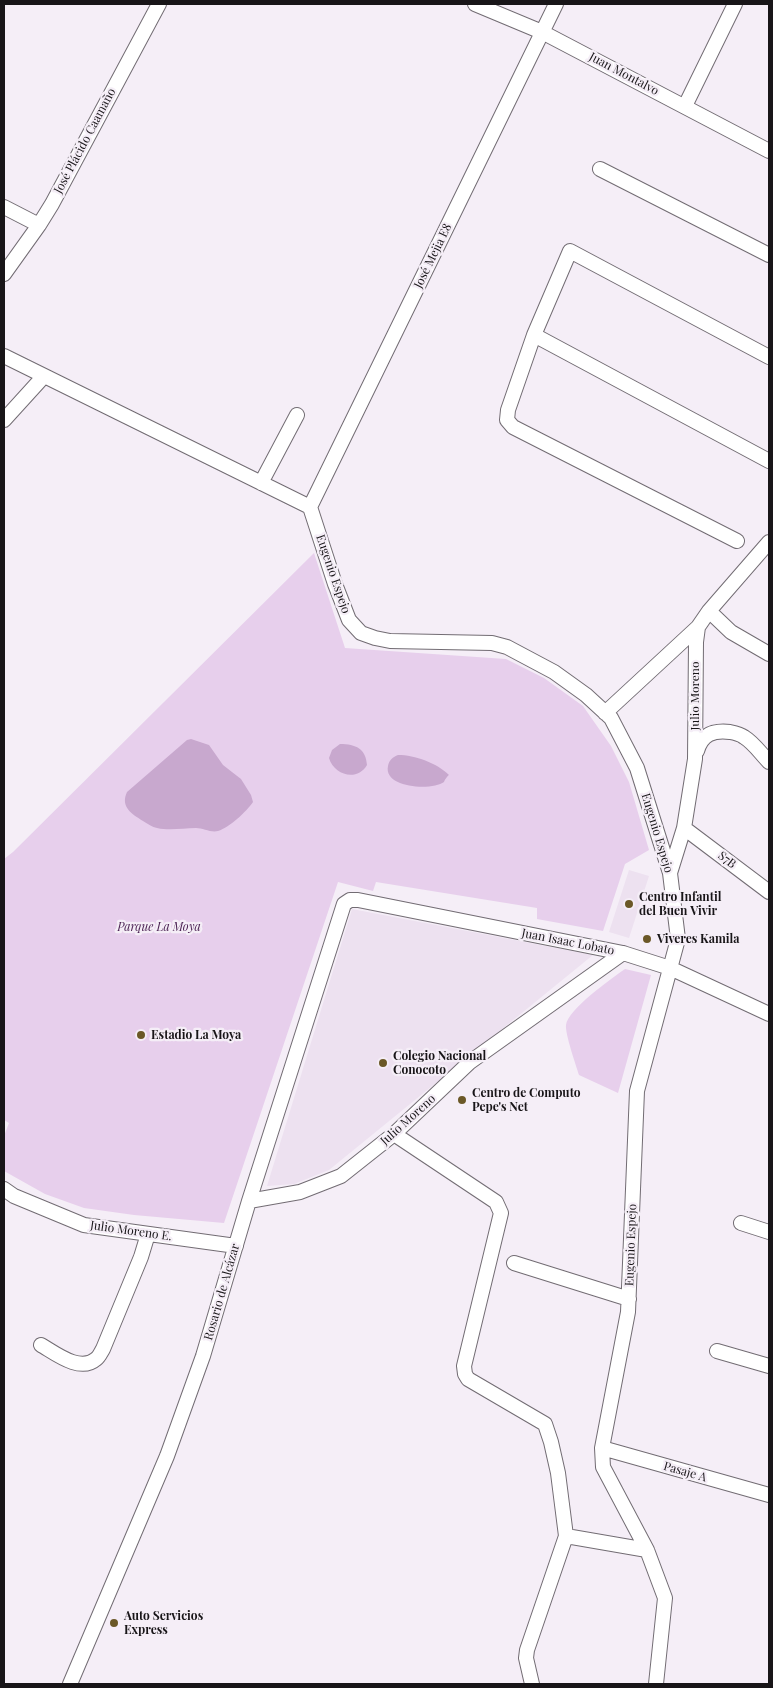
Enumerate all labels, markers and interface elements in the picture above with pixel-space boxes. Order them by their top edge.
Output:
street label: Juan Montalvo [587,50,661,98]
street label: José Plácido Caamaño [51,86,119,196]
street label: José Mejia E8 [411,221,455,291]
street label: Eugenio Espejo [313,533,353,615]
street label: Julio Moreno [688,662,702,730]
street label: Eugenio Espejo [638,792,676,874]
street label: S7B [715,849,739,871]
place label: Centro Infantil del Buen Vivir [639,890,721,918]
marker: Centro Infantil del Buen Vivir [623,898,635,910]
park label: Parque La Moya [117,920,201,934]
street label: Juan Isaac Lobato [520,926,616,958]
place label: Viveres Kamila [657,932,739,946]
marker: Viveres Kamila [641,933,653,945]
place label: Estadio La Moya [151,1028,241,1042]
marker: Estadio La Moya [135,1029,147,1041]
place label: Colegio Nacional Conocoto [393,1049,486,1077]
marker: Colegio Nacional Conocoto [377,1057,389,1069]
place label: Centro de Computo Pepe's Net [472,1086,581,1114]
street label: Julio Moreno [378,1092,438,1148]
marker: Centro de Computo Pepe's Net [456,1094,468,1106]
street label: Eugenio Espejo [622,1204,640,1286]
street label: Julio Moreno E. [89,1218,173,1244]
street label: Rosario de Alcázar [201,1242,243,1342]
street label: Pasaje A [662,1459,708,1485]
place label: Auto Servicios Express [124,1609,203,1637]
marker: Auto Servicios Express [108,1617,120,1629]

